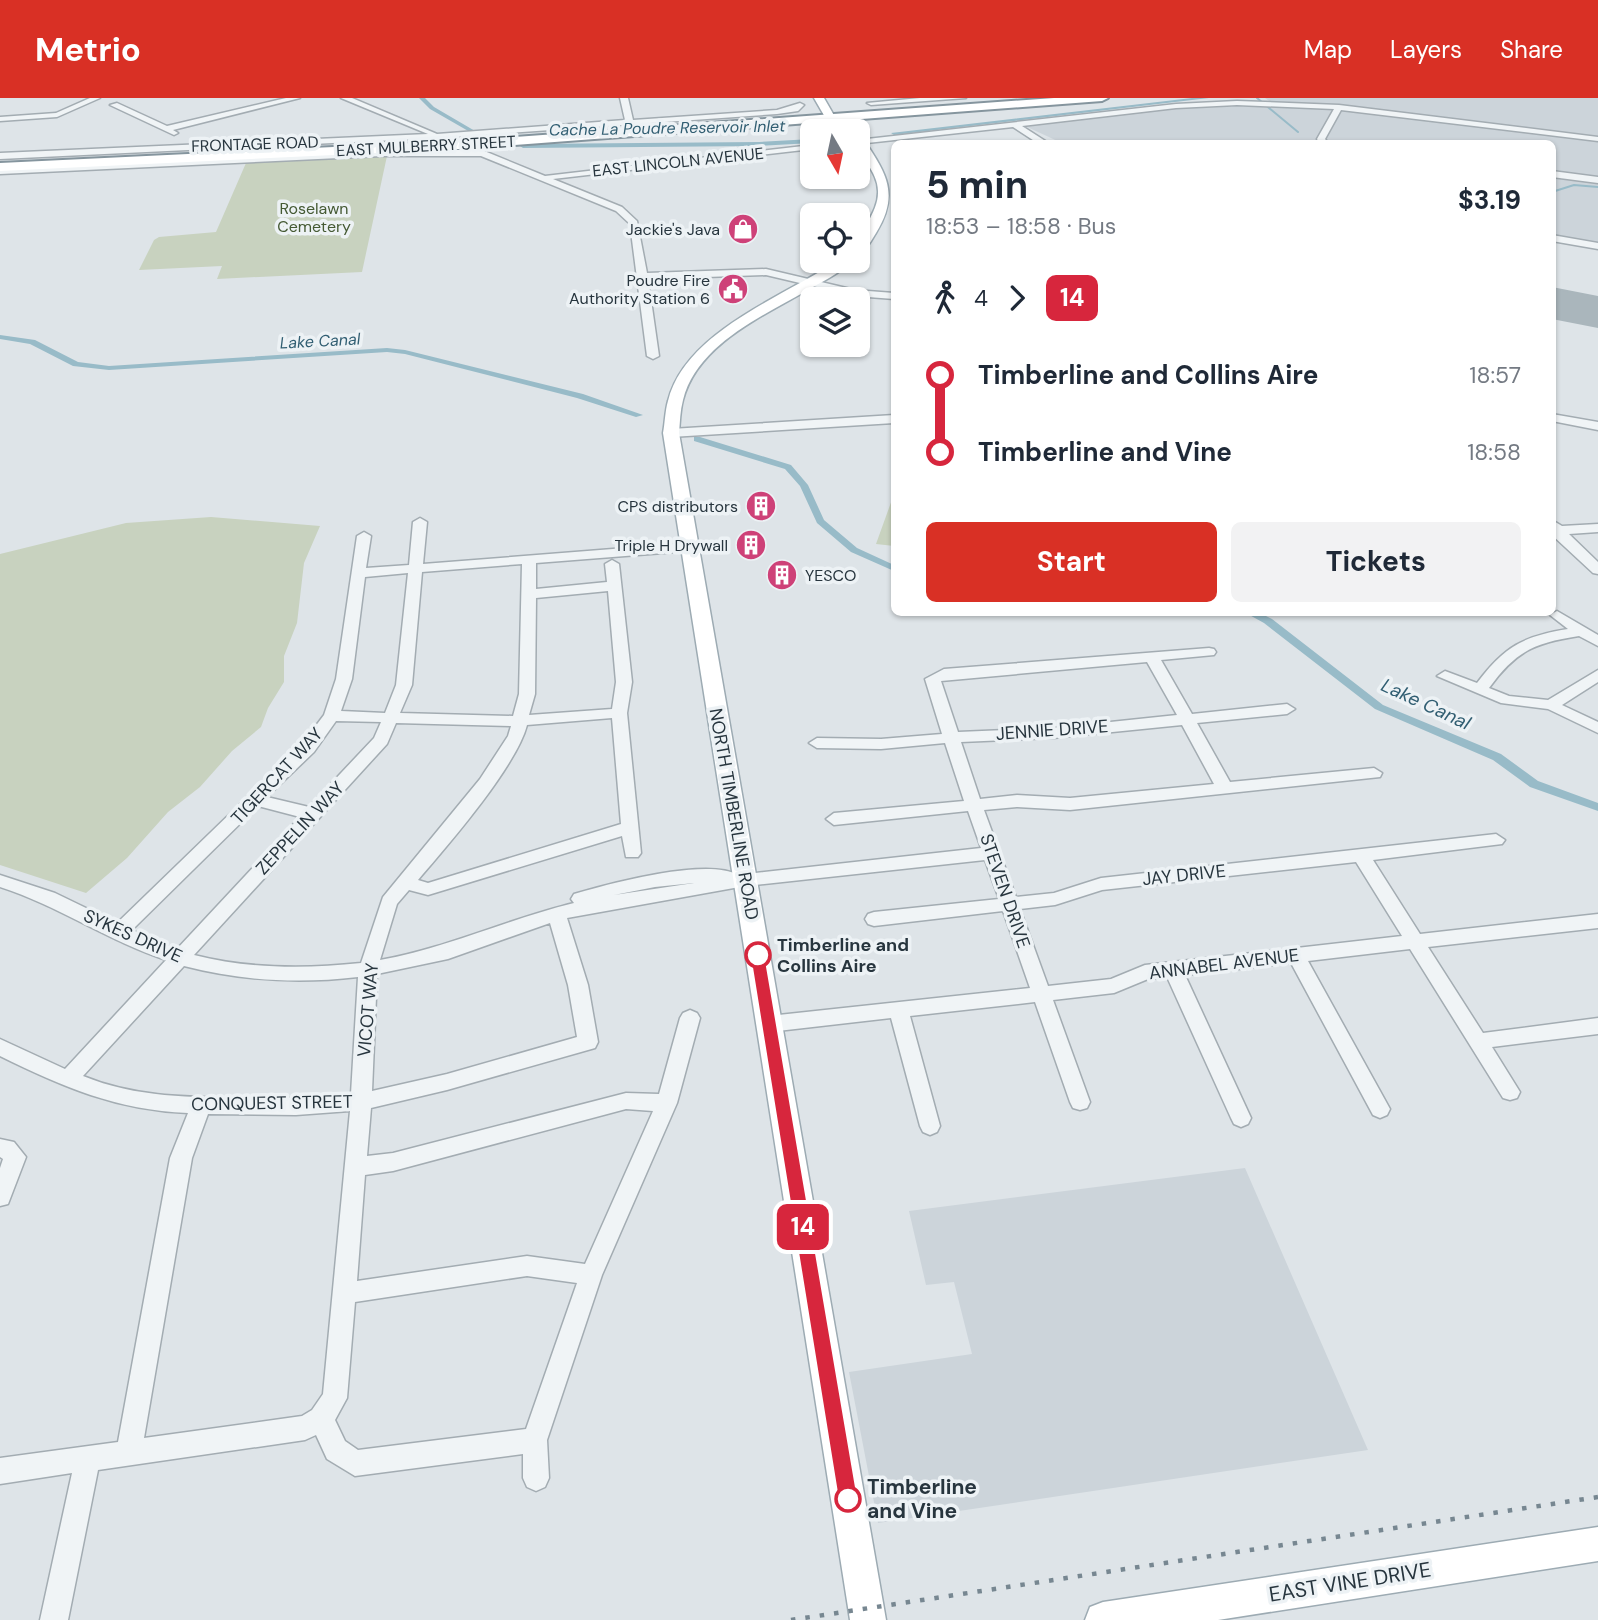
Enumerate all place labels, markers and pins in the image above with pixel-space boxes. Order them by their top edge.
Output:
shop icon: Jackie's Java [726,212,760,246]
place label: Jackie's Java [626,219,720,240]
place label: Poudre Fire Authority Station 6 [569,270,710,309]
public building icon: Poudre Fire Authority Station 6 [716,272,750,306]
building icon: CPS distributors [744,489,778,523]
place label: CPS distributors [617,496,738,517]
building icon: Triple H Drywall [734,528,768,562]
place label: Triple H Drywall [615,535,728,556]
building icon: YESCO [765,558,799,592]
place label: YESCO [805,565,856,586]
place label: Timberline and Collins Aire [777,933,909,978]
marker: Timberline and Collins Aire [745,942,771,968]
place label: Timberline and Vine [867,1473,977,1525]
marker: Timberline and Vine [835,1486,861,1512]

